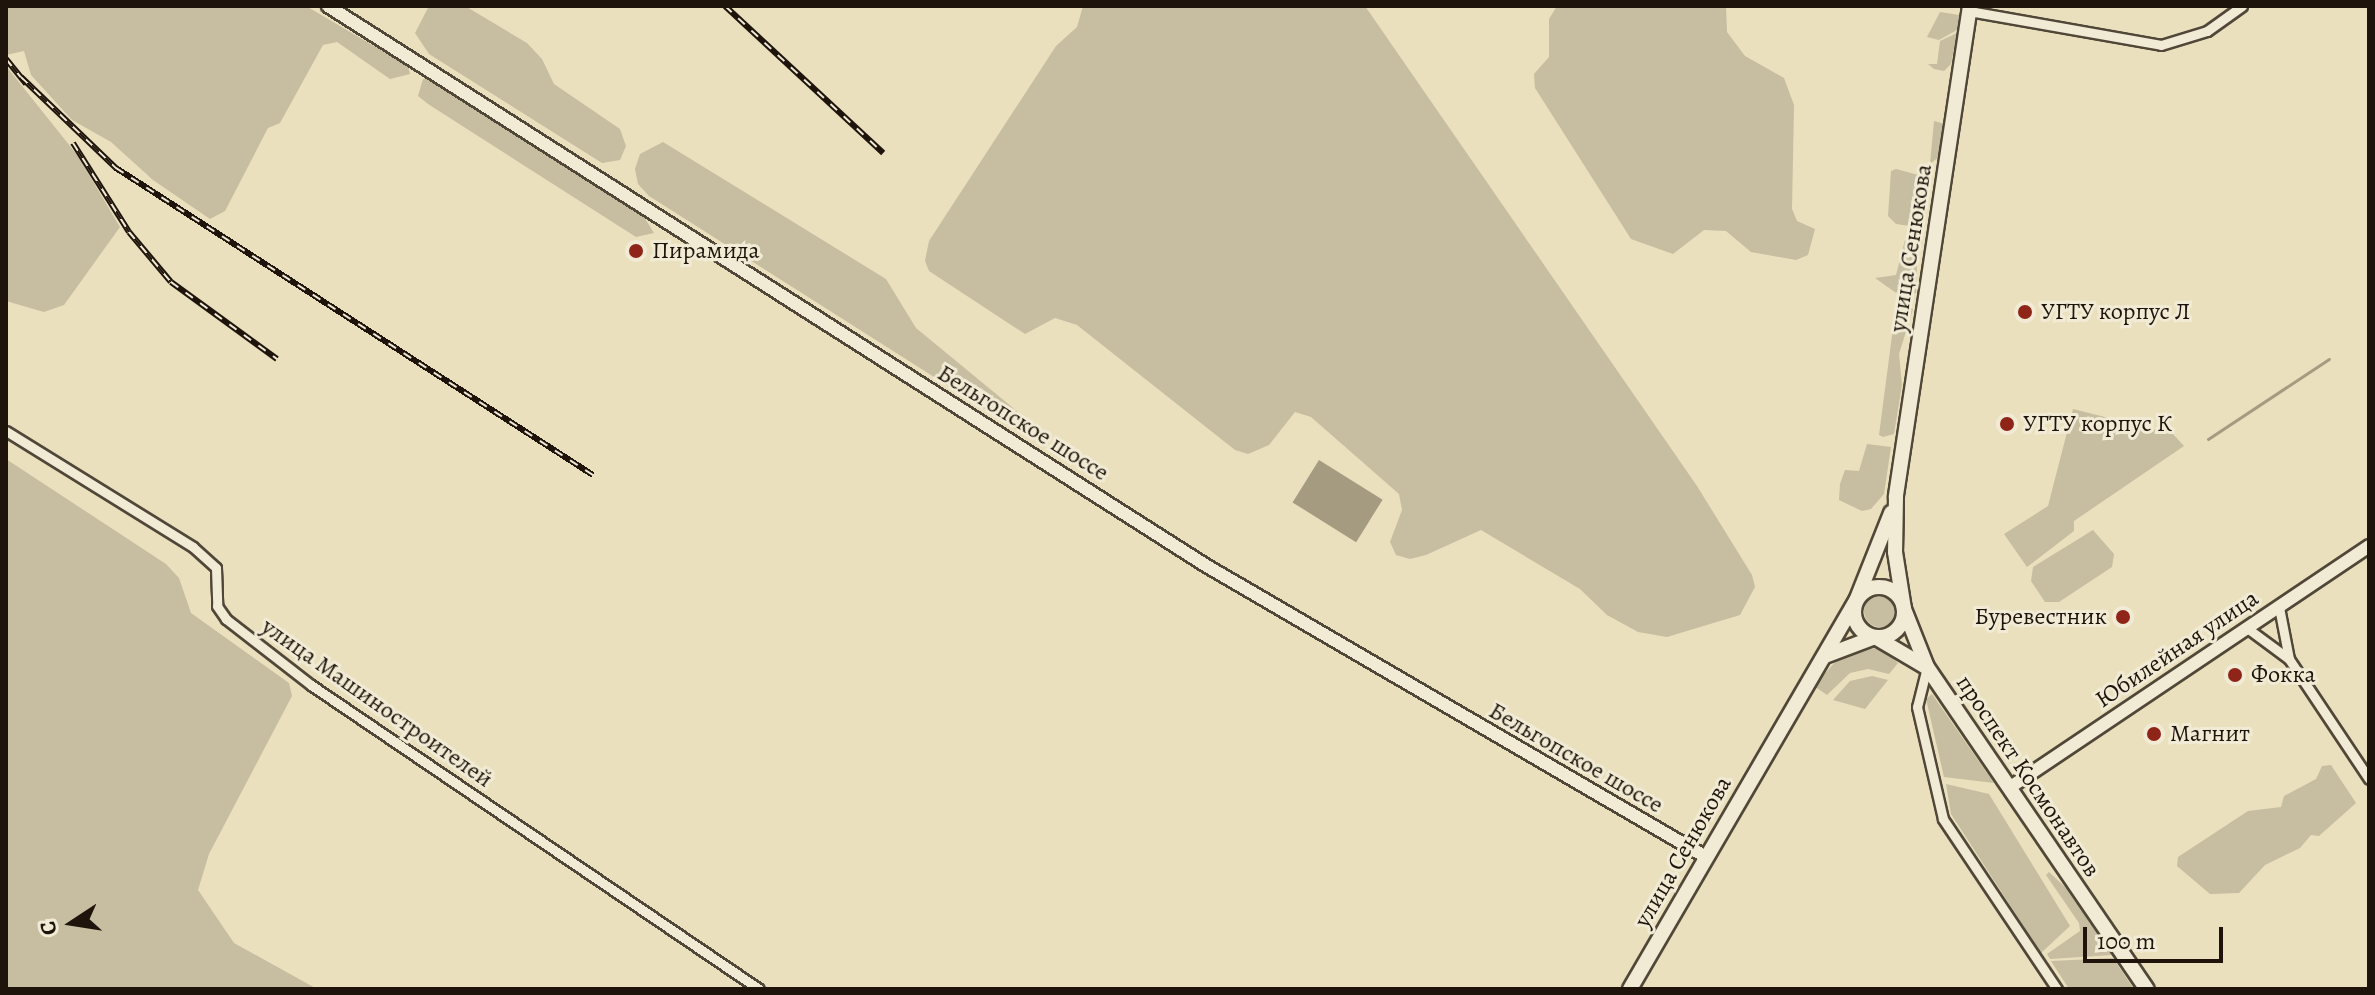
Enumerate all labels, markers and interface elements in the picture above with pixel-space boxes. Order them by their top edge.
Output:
street label: улица Сенюкова [1884,162,1938,334]
place label: Пирамида [652,237,760,265]
marker: Пирамида [627,242,645,260]
place label: УГТУ корпус Л [2041,298,2190,326]
marker: УГТУ корпус Л [2016,303,2034,321]
street label: Бельгопское шоссе [932,359,1114,487]
place label: УГТУ корпус К [2023,410,2172,438]
marker: УГТУ корпус К [1998,415,2016,433]
street label: Юбилейная улица [2090,584,2264,714]
place label: Буревестник [1974,603,2107,631]
marker: Буревестник [2114,608,2132,626]
street label: улица Машиностроителей [256,612,498,794]
place label: Фокка [2251,661,2316,689]
marker: Фокка [2226,666,2244,684]
street label: проспект Космонавтов [1950,670,2106,882]
street label: Бельгопское шоссе [1484,696,1668,820]
place label: Магнит [2170,720,2250,748]
marker: Магнит [2145,725,2163,743]
street label: улица Сенюкова [1628,771,1738,933]
north arrow [32,883,112,963]
scale bar [2087,911,2227,961]
text: С [32,918,65,938]
text: 100 m [2097,925,2156,957]

